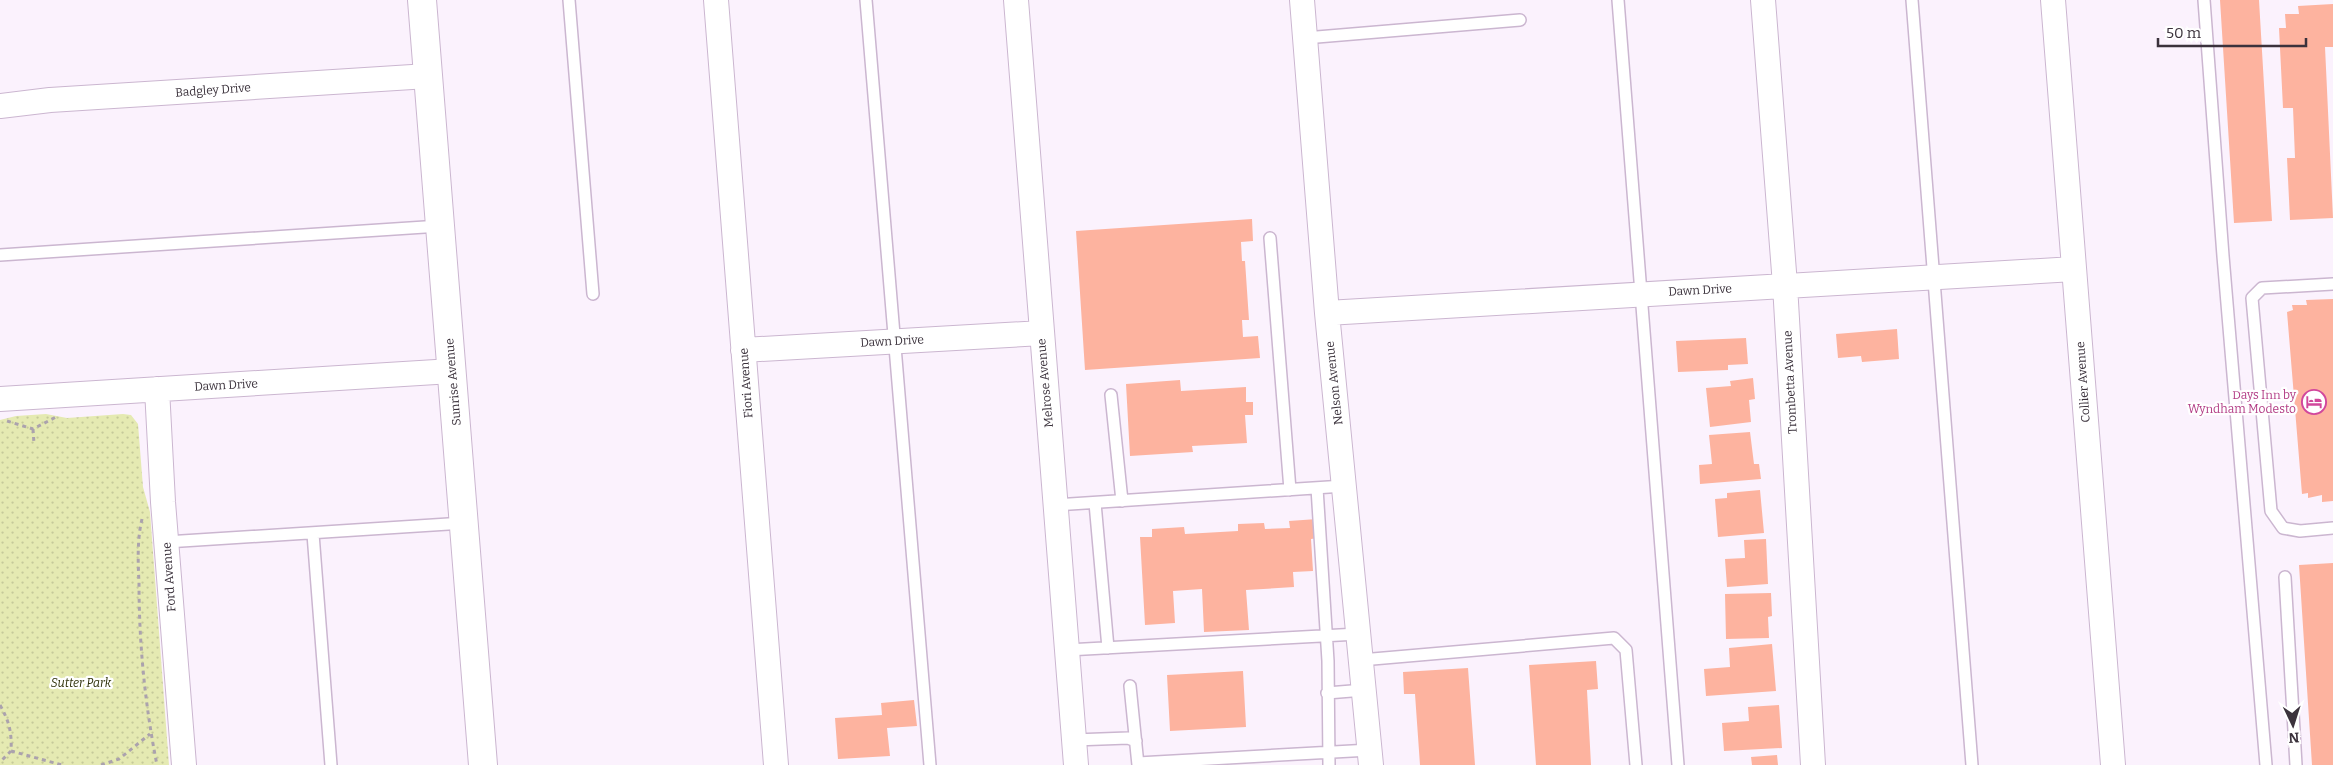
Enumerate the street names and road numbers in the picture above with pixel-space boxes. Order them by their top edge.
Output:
street label: Badgley Drive [175,80,251,100]
street label: Dawn Drive [1668,281,1732,299]
street label: Trombetta Avenue [1780,330,1800,434]
street label: Dawn Drive [860,332,924,350]
street label: Sunrise Avenue [442,338,464,426]
street label: Melrose Avenue [1034,338,1056,428]
street label: Nelson Avenue [1323,340,1345,426]
street label: Collier Avenue [2073,341,2093,423]
street label: Fiori Avenue [737,347,755,419]
street label: Dawn Drive [194,376,258,394]
street label: Ford Avenue [160,542,178,612]

